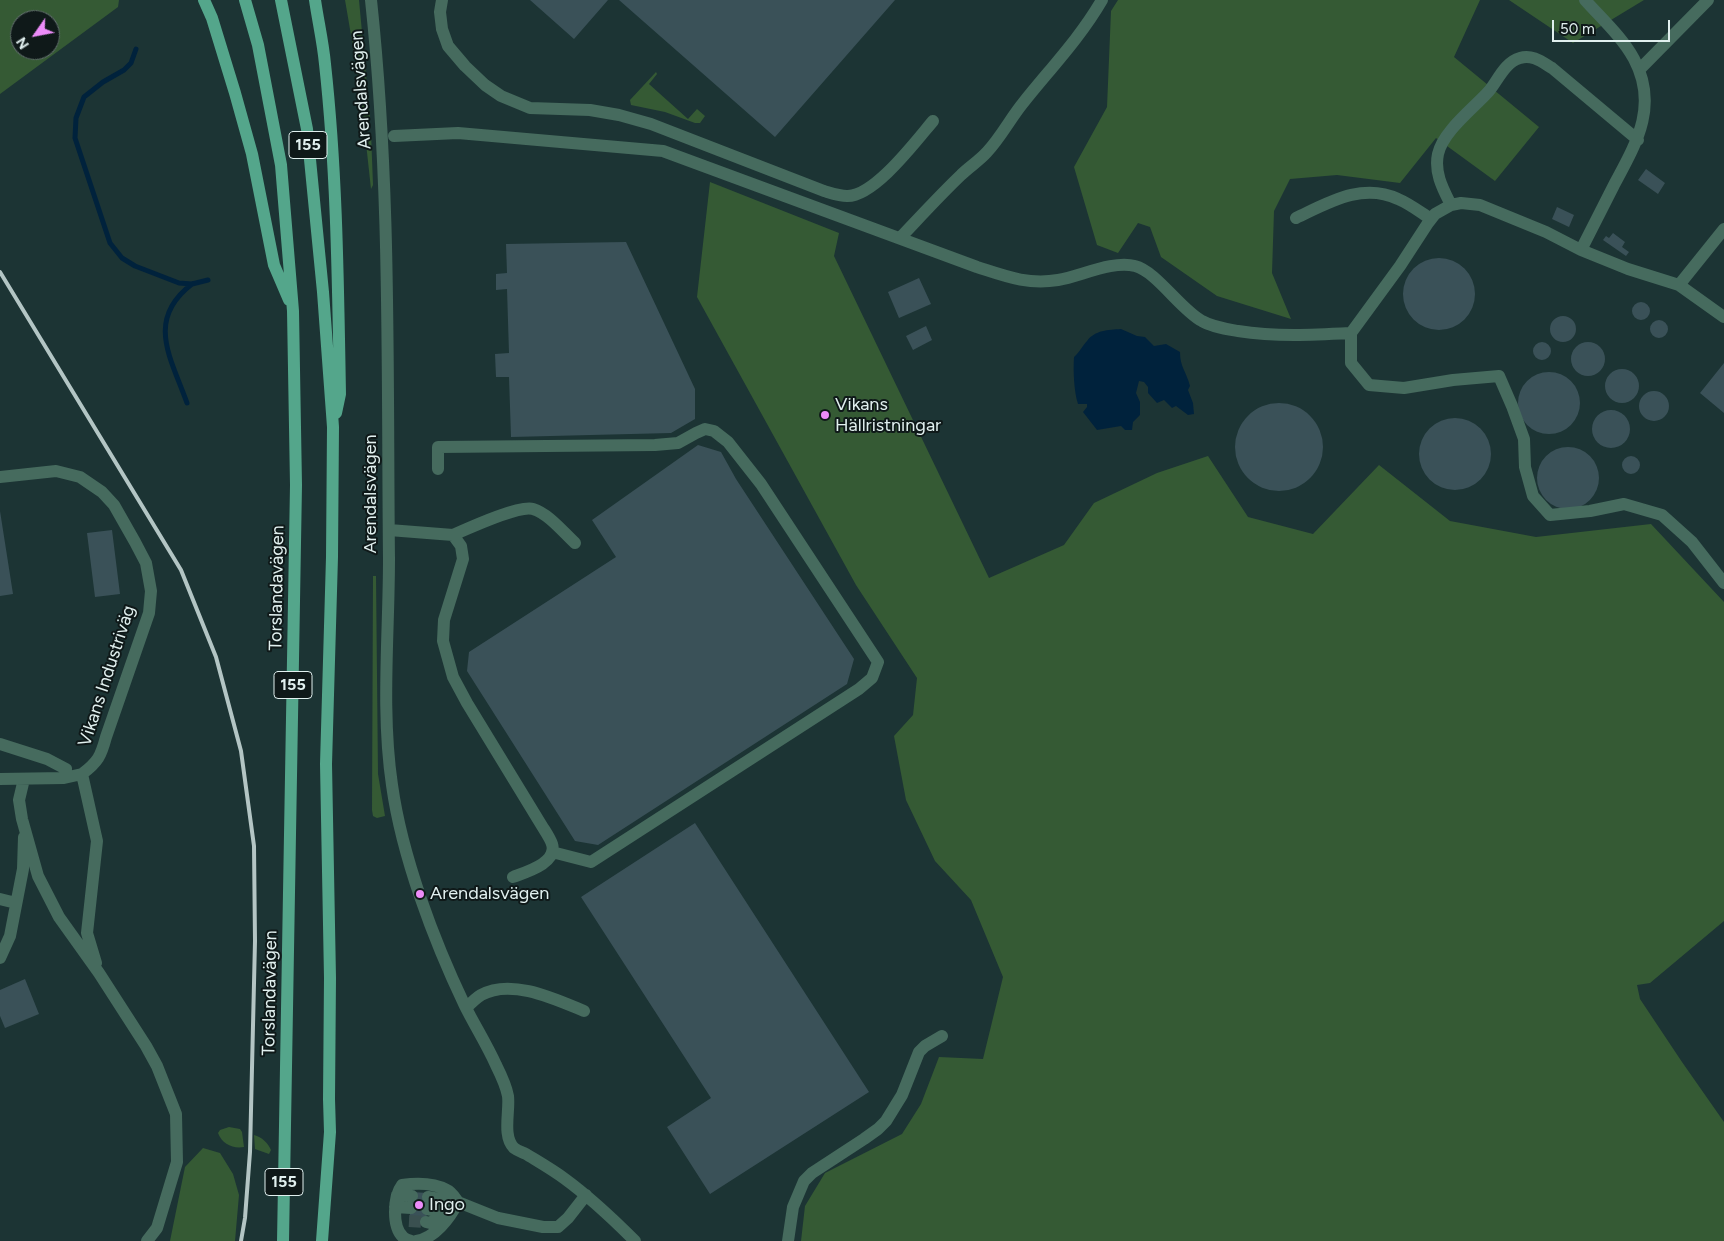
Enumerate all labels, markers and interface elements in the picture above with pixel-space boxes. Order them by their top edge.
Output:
north arrow [10,10,60,60]
scale bar [1554,10,1672,42]
text: 50 m [1560,20,1595,38]
street label: Arendalsvägen [346,30,376,150]
text: N [13,34,33,52]
road number: 155 [289,132,327,158]
place label: Vikans Hällristningar [835,394,941,436]
marker: Vikans Hällristningar [819,409,831,421]
street label: Arendalsvägen [360,434,382,554]
street label: Torslandavägen [265,525,289,651]
street label: Vikans Industriväg [74,603,140,749]
road number: 155 [274,672,312,698]
place label: Arendalsvägen [430,883,549,905]
marker: Arendalsvägen [414,888,426,900]
street label: Torslandavägen [258,930,282,1056]
road number: 155 [265,1168,303,1196]
place label: Ingo [429,1194,465,1216]
marker: Ingo [413,1199,425,1211]

